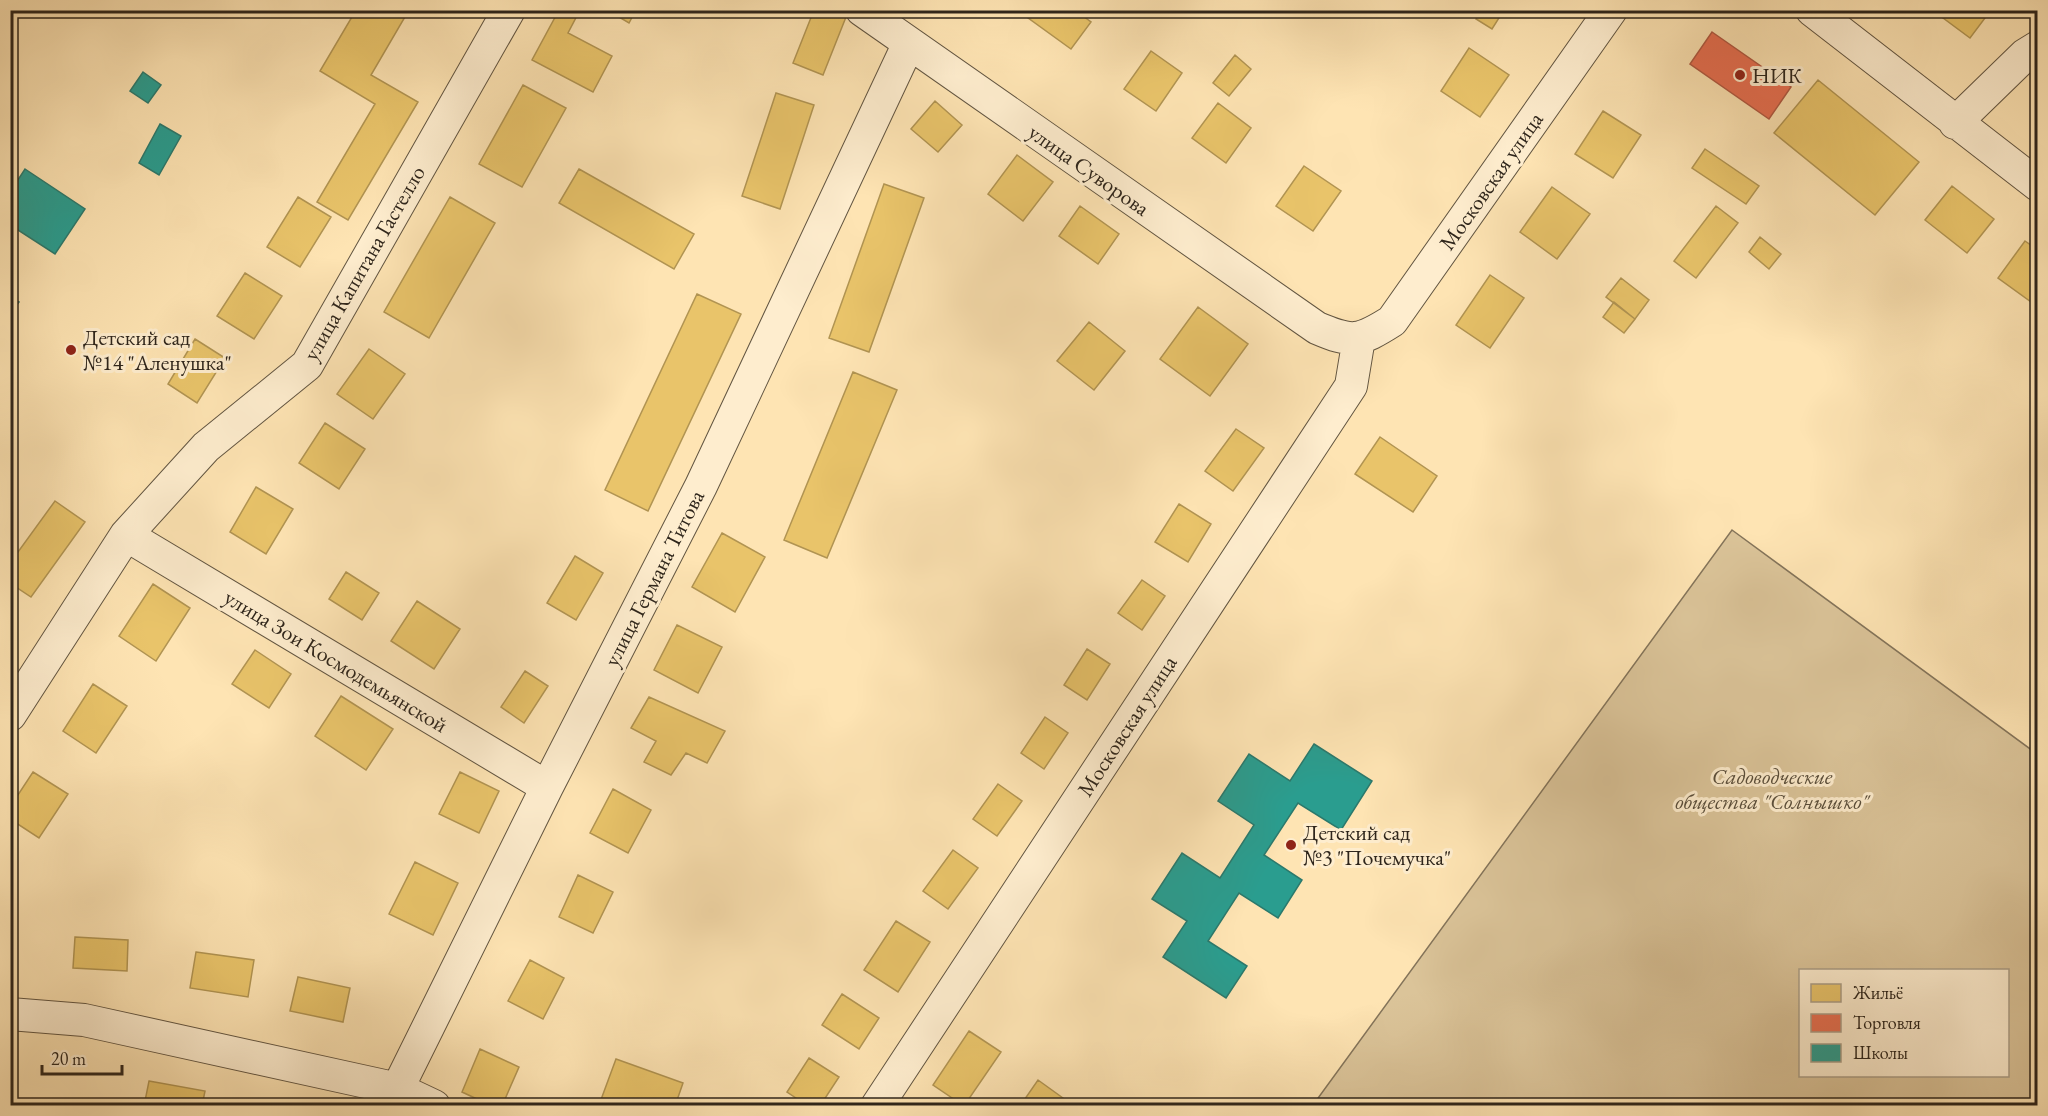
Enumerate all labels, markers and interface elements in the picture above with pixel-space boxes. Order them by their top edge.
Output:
place label: НИК [1752,61,1802,90]
marker: НИК [1733,68,1747,82]
street label: Московская улица [1433,106,1550,256]
street label: улица Суворова [1023,117,1156,223]
street label: улица Капитана Гастелло [296,160,432,366]
place label: Детский сад №14 "Аленушка" [83,323,232,377]
marker: Детский сад №14 "Аленушка" [64,343,78,357]
street label: улица Германа Титова [597,485,711,671]
street label: улица Зои Космодемьянской [219,583,453,739]
street label: Московская улица [1071,650,1183,802]
park label: Садоводческие общества "Солнышко" [1675,762,1872,816]
place label: Детский сад №3 "Почемучка" [1303,818,1451,872]
marker: Детский сад №3 "Почемучка" [1284,838,1298,852]
legend [1799,969,2009,1077]
text: Жильё [1852,981,1903,1004]
text: Торговля [1853,1011,1921,1034]
scale bar [42,1038,122,1076]
text: Школы [1853,1041,1908,1064]
text: 20 m [51,1047,86,1070]

